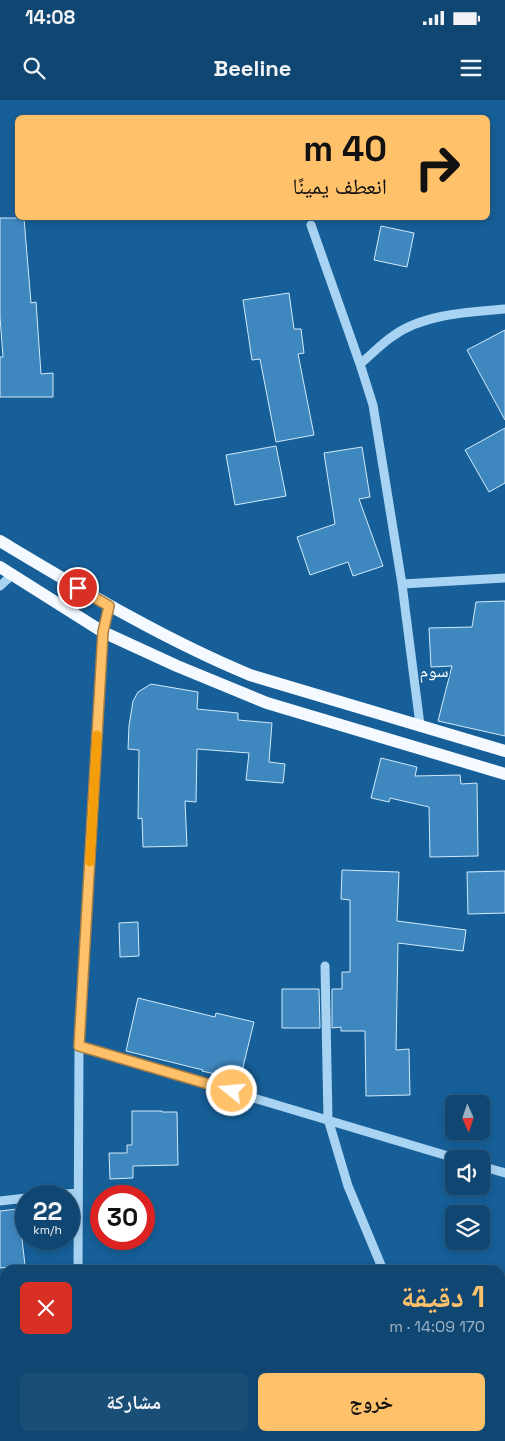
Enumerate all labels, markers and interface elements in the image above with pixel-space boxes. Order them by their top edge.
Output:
text: 14:08 [25,5,75,30]
icon: search [20,54,48,82]
text: Beeline [214,54,291,82]
icon: menu [457,54,485,82]
text: 40 m [303,127,387,171]
icon: right [405,135,470,200]
text: انعطف يمينًا [293,172,387,200]
pin [57,567,99,609]
icon: arrive [64,574,92,602]
district label: سوم [419,659,449,683]
position arrow [205,1064,257,1116]
north arrow [445,1095,490,1140]
map controls [445,1095,490,1250]
button: sound [445,1150,490,1195]
speed limit sign: 30 [90,1185,155,1250]
text: 22 [33,1195,62,1227]
button: layers [445,1205,490,1250]
text: km/h [33,1222,62,1238]
text: 1 دقيقة [401,1277,485,1316]
button: close [20,1282,72,1334]
text: 170 m · 14:09 [389,1316,485,1337]
button: مشاركة [20,1373,248,1431]
button: خروج [258,1373,485,1431]

